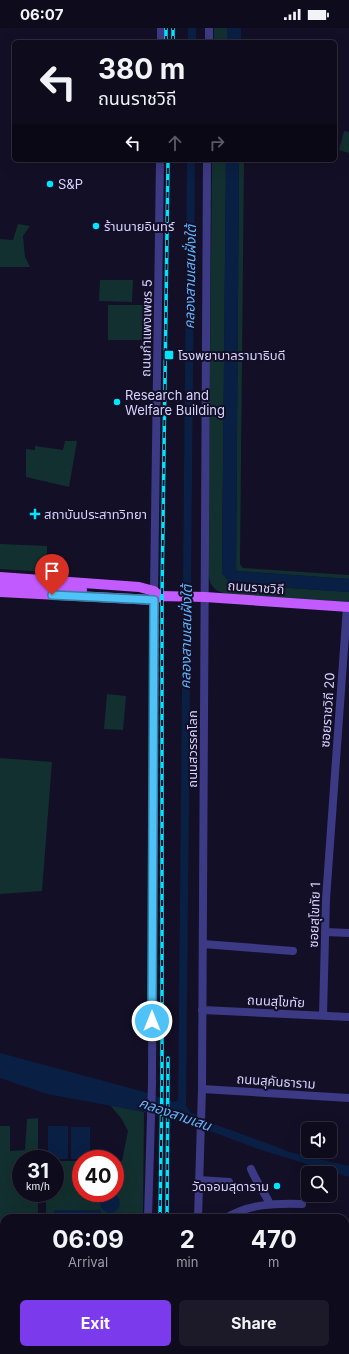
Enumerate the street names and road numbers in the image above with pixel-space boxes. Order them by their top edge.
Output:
street label: ถนนกำแพงเพชร 5 [137,279,155,377]
street label: ถนนราชวิถี [227,577,285,597]
street label: ซอยราชวิถี 20 [316,672,338,748]
street label: ถนนสวรรคโลก [184,710,200,788]
street label: ซอยสุโขทัย 1 [305,882,323,948]
street label: ถนนสุโขทัย [247,991,305,1011]
street label: ถนนสุคันธาราม [236,1070,316,1092]

